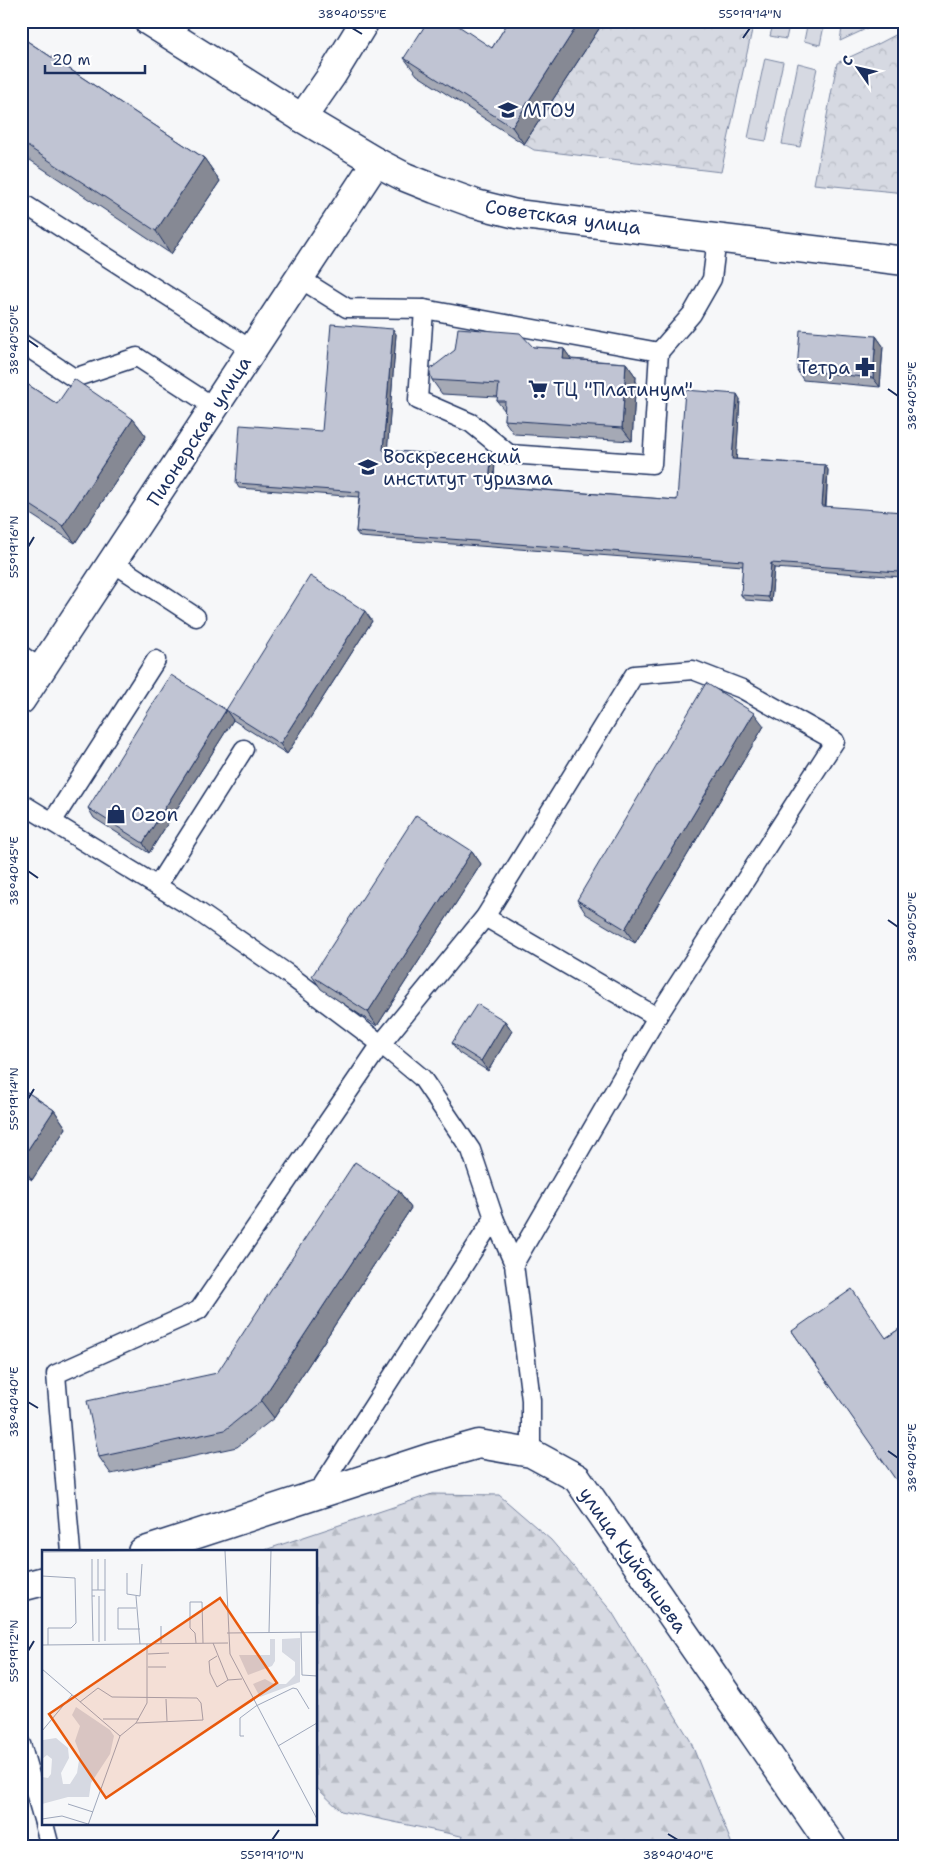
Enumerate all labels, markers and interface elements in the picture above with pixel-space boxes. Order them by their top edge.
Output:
text: 38°40'55"E [317,6,387,22]
text: 55°19'14"N [718,6,782,22]
scale bar [45,42,145,74]
north arrow [834,42,884,92]
text: 20 m [52,50,91,70]
text: С [837,52,857,69]
place label: МГОУ [523,98,575,123]
school or university icon: МГОУ [497,99,519,121]
street label: Советская улица [483,194,643,240]
text: 38°40'50"E [6,305,22,375]
street label: Пионерская улица [141,351,257,511]
place label: Тетра [798,355,850,380]
pharmacy icon: Тетра [854,356,876,378]
text: 38°40'55"E [904,361,920,431]
place label: ТЦ "Платинум" [553,377,693,402]
supermarket icon: ТЦ "Платинум" [527,378,549,400]
place label: Воскресенский институт туризма [383,444,553,491]
school or university icon: Воскресенский институт туризма [357,456,379,478]
text: 55°19'16"N [6,516,22,578]
place label: Ozon [131,802,178,827]
shop icon: Ozon [105,803,127,825]
text: 38°40'45"E [6,836,22,906]
text: 38°40'50"E [904,892,920,962]
text: 55°19'14"N [6,1067,22,1131]
text: 38°40'40"E [6,1366,22,1438]
text: 38°40'45"E [904,1423,920,1493]
street label: улица Куйбышева [573,1482,693,1638]
inset map [42,1550,318,1826]
text: 55°19'12"N [6,1619,22,1683]
text: 55°19'10"N [240,1847,304,1863]
text: 38°40'40"E [642,1847,714,1863]

